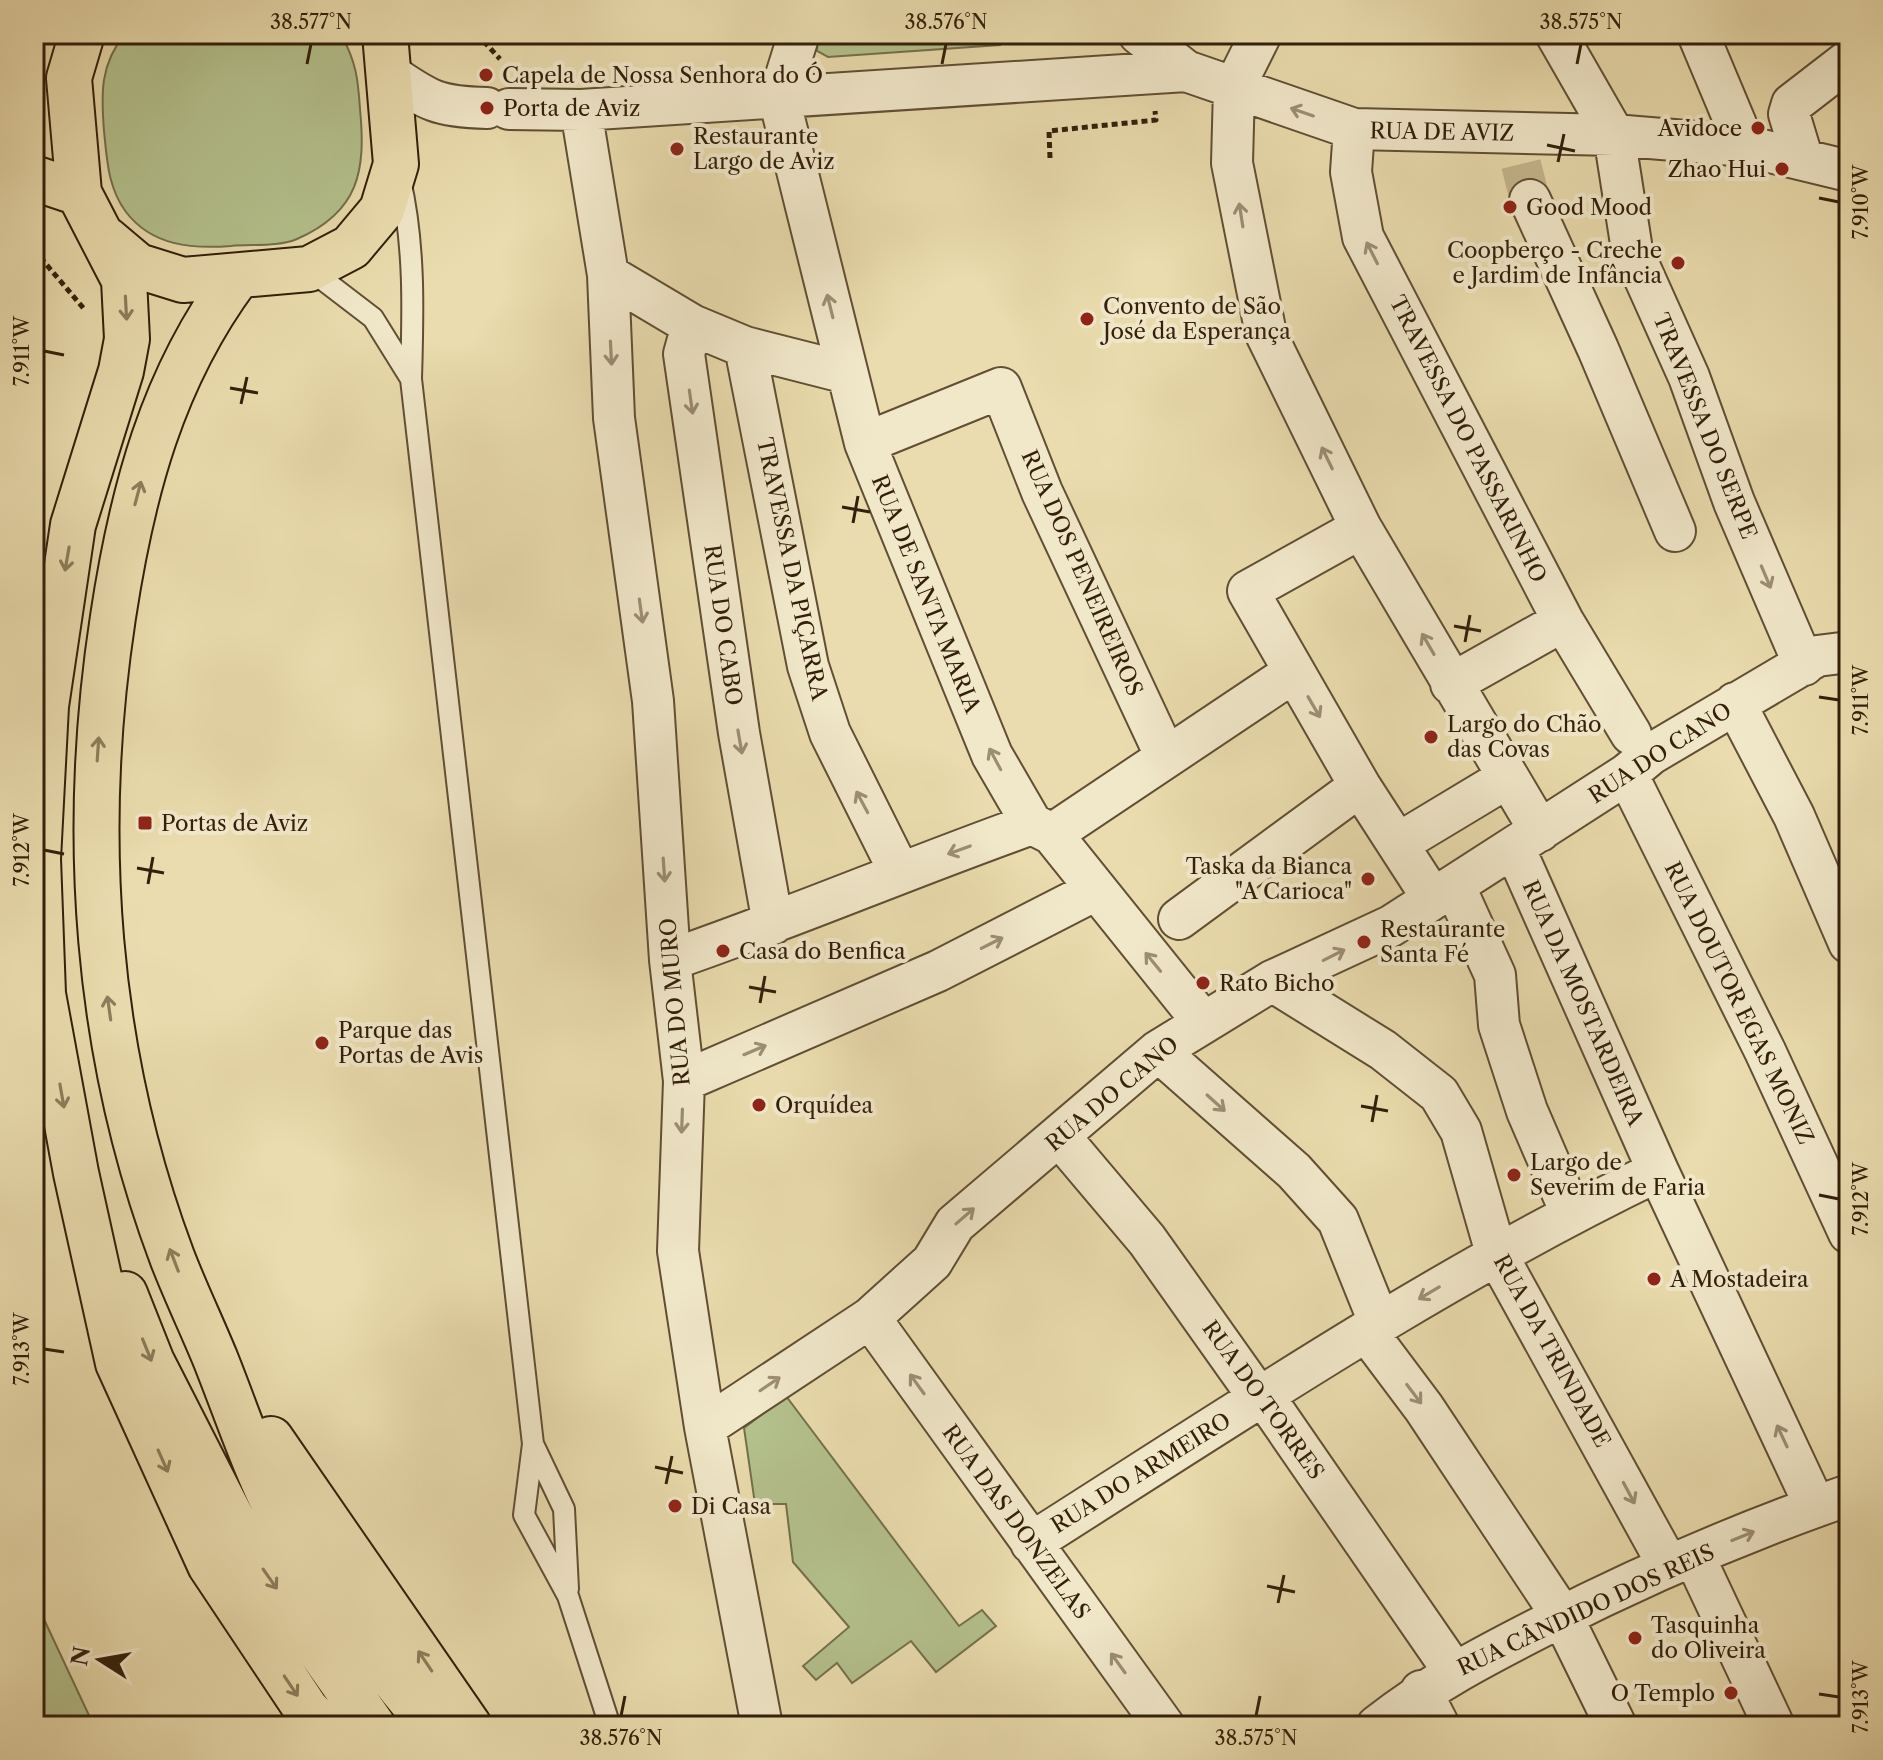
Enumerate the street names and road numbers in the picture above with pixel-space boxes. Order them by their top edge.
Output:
street label: RUA DE AVIZ [1369,117,1515,147]
street label: TRAVESSA DO PASSARINHO [1384,291,1552,587]
street label: TRAVESSA DO SERPE [1647,309,1763,543]
street label: TRAVESSA DA PIÇARRA [751,435,833,704]
street label: RUA DOS PENEIREIROS [1015,446,1149,700]
street label: RUA DE SANTA MARIA [866,471,986,718]
street label: RUA DO CABO [698,543,748,707]
street label: RUA DO CANO [1584,697,1736,809]
street label: RUA DOUTOR EGAS MONIZ [1659,857,1819,1149]
street label: RUA DA MOSTARDEIRA [1517,876,1650,1131]
street label: RUA DO MURO [654,917,696,1087]
street label: RUA DO CANO [1040,1031,1184,1157]
street label: RUA DA TRINDADE [1488,1250,1616,1452]
street label: RUA DO TORRES [1196,1315,1330,1485]
street label: RUA DO ARMEIRO [1046,1407,1236,1539]
street label: RUA DAS DONZELAS [936,1419,1096,1625]
street label: RUA CÂNDIDO DOS REIS [1453,1538,1719,1682]

